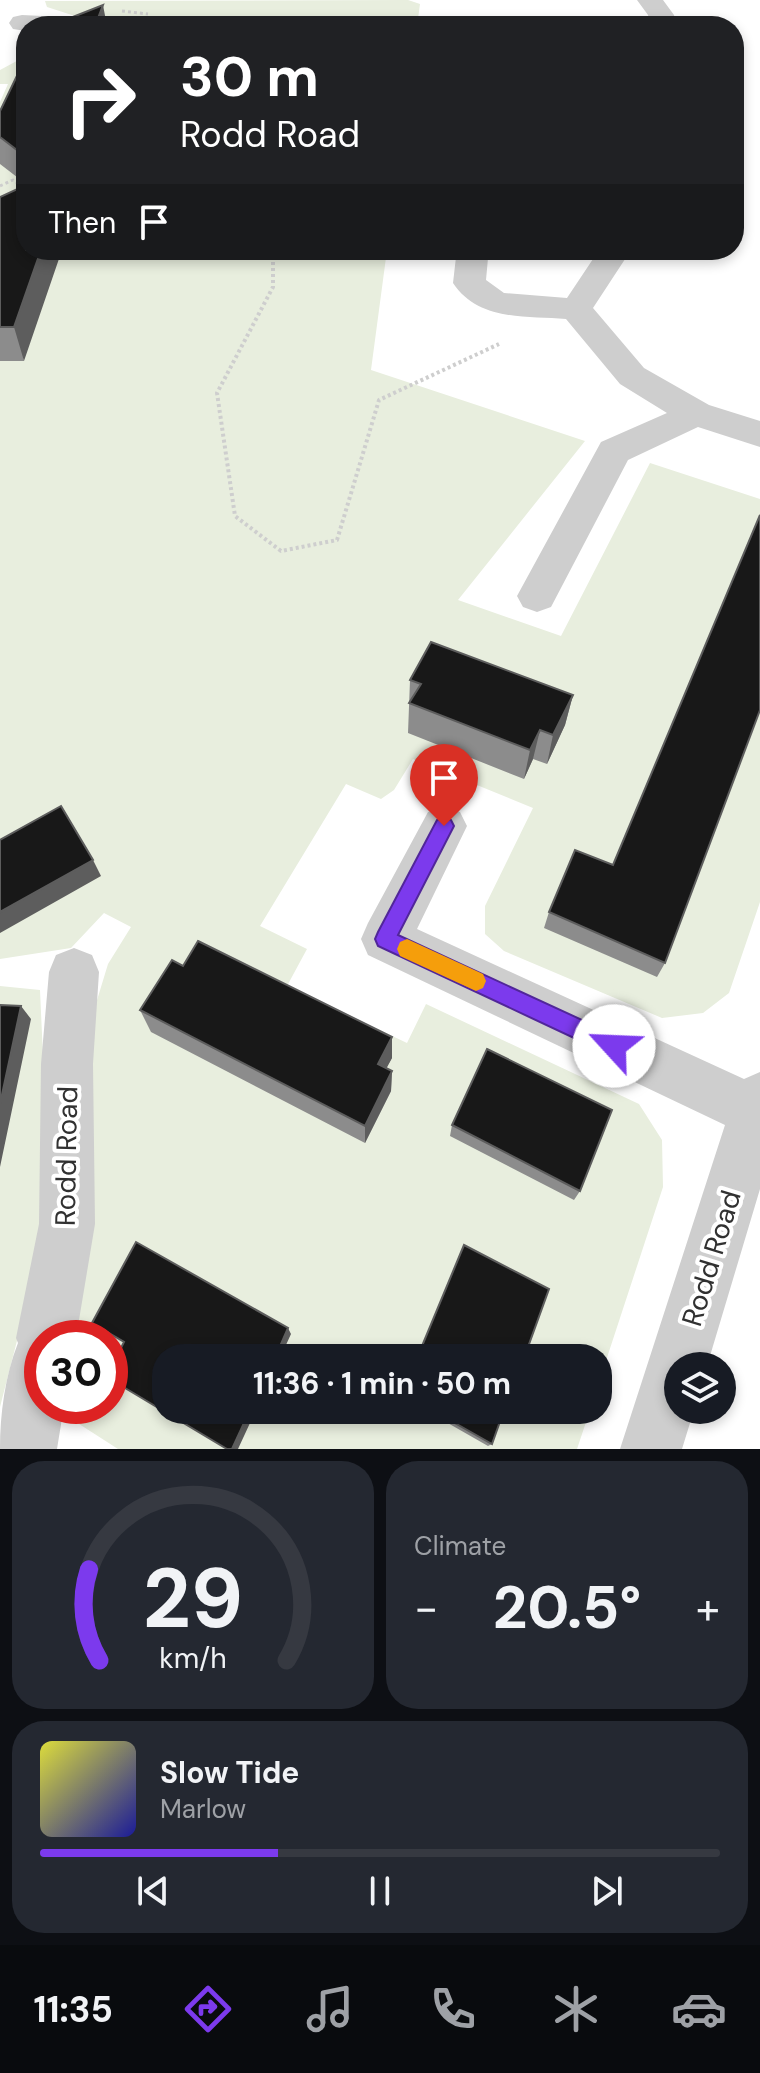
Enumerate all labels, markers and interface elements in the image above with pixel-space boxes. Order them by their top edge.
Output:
text: 30 m [180,40,319,113]
icon: right [48,48,152,152]
text: Rodd Road [180,111,360,158]
icon: arrive [132,200,176,244]
text: Then [48,203,116,242]
pin [410,744,478,826]
icon: arrive [422,756,466,800]
position arrow [572,1004,656,1088]
street label: Rodd Road [47,1086,86,1226]
street label: Rodd Road [673,1186,750,1331]
speed limit sign: 30 [24,1320,128,1424]
map controls [664,1352,736,1424]
button: layers [664,1352,736,1424]
text: 11:36 · 1 min · 50 m [253,1364,511,1403]
text: Climate [414,1529,506,1563]
text: 29 [143,1544,243,1653]
text: 20.5° [493,1568,641,1647]
text: − [414,1579,438,1637]
text: + [696,1579,720,1637]
text: km/h [159,1640,227,1677]
text: Slow Tide [160,1753,299,1792]
text: Marlow [160,1792,246,1826]
icon: previous [131,1869,175,1913]
icon: pause [358,1869,402,1913]
icon: next [585,1869,629,1913]
icon: directions [180,1981,236,2037]
icon: music [302,1981,358,2037]
icon: phone [425,1981,481,2037]
icon: climate [548,1981,604,2037]
icon: car [671,1981,727,2037]
text: 11:35 [33,1986,113,2033]

